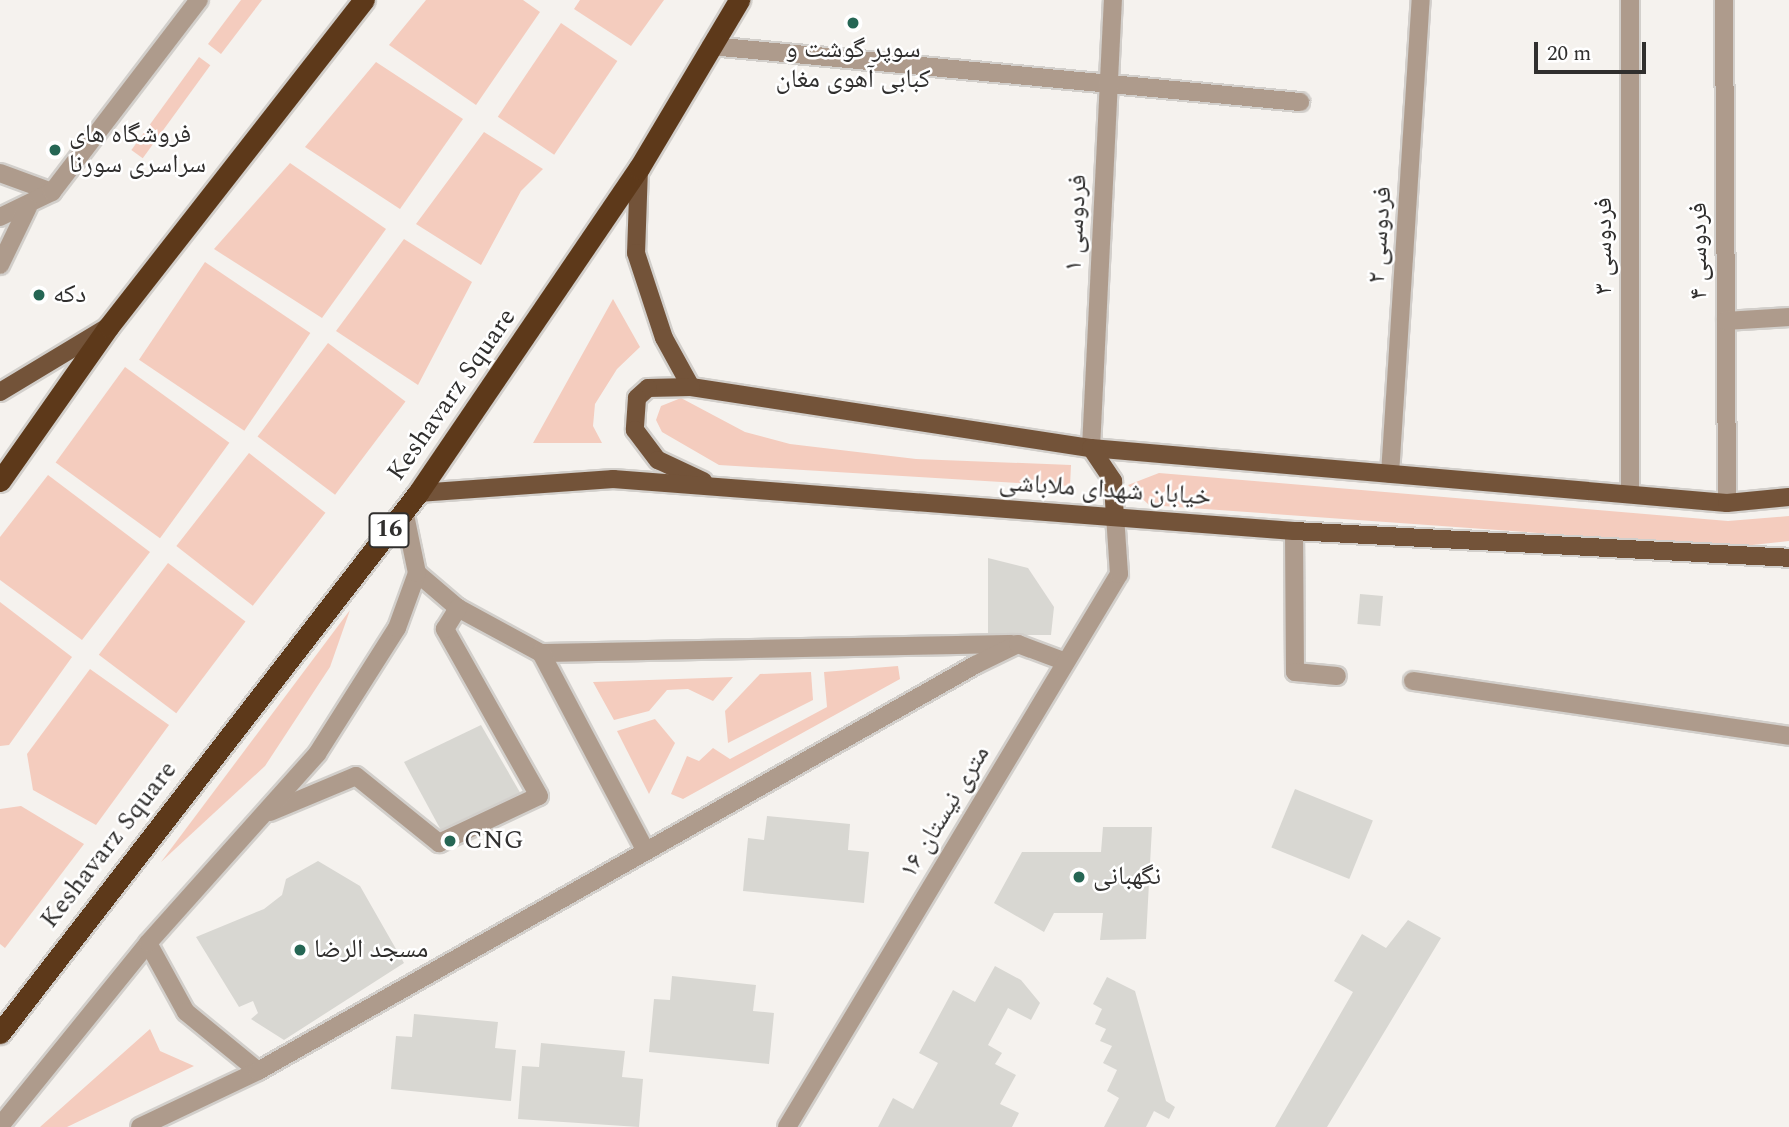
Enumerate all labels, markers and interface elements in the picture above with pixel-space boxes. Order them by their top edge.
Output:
marker: سوپر گوشت و کبابی آهوی مغان [845,15,861,31]
scale bar [1537,28,1649,72]
place label: سوپر گوشت و کبابی آهوی مغان [775,34,931,96]
text: 20 m [1547,38,1591,70]
place label: فروشگاه های سراسری سورنا [69,119,206,180]
marker: فروشگاه های سراسری سورنا [47,142,63,158]
street label: فردوسی ۱ [1058,174,1094,272]
street label: فردوسی ۲ [1361,185,1399,285]
street label: فردوسی ۳ [1588,197,1620,295]
street label: فردوسی ۴ [1683,202,1715,300]
place label: دکه [53,279,86,311]
marker: دکه [31,287,47,303]
street label: Keshavarz Square [381,303,523,487]
street label: خیابان شهدای ملاباشی [998,467,1212,513]
road number: 16 [368,509,410,550]
street label: ۱۶ متری نیستان [893,740,997,884]
street label: Keshavarz Square [34,755,184,935]
place label: CNG [464,825,524,857]
marker: CNG [442,833,458,849]
place label: نگهبانی [1093,861,1161,893]
marker: نگهبانی [1071,869,1087,885]
place label: مسجد الرضا [314,934,428,966]
marker: مسجد الرضا [292,942,308,958]

